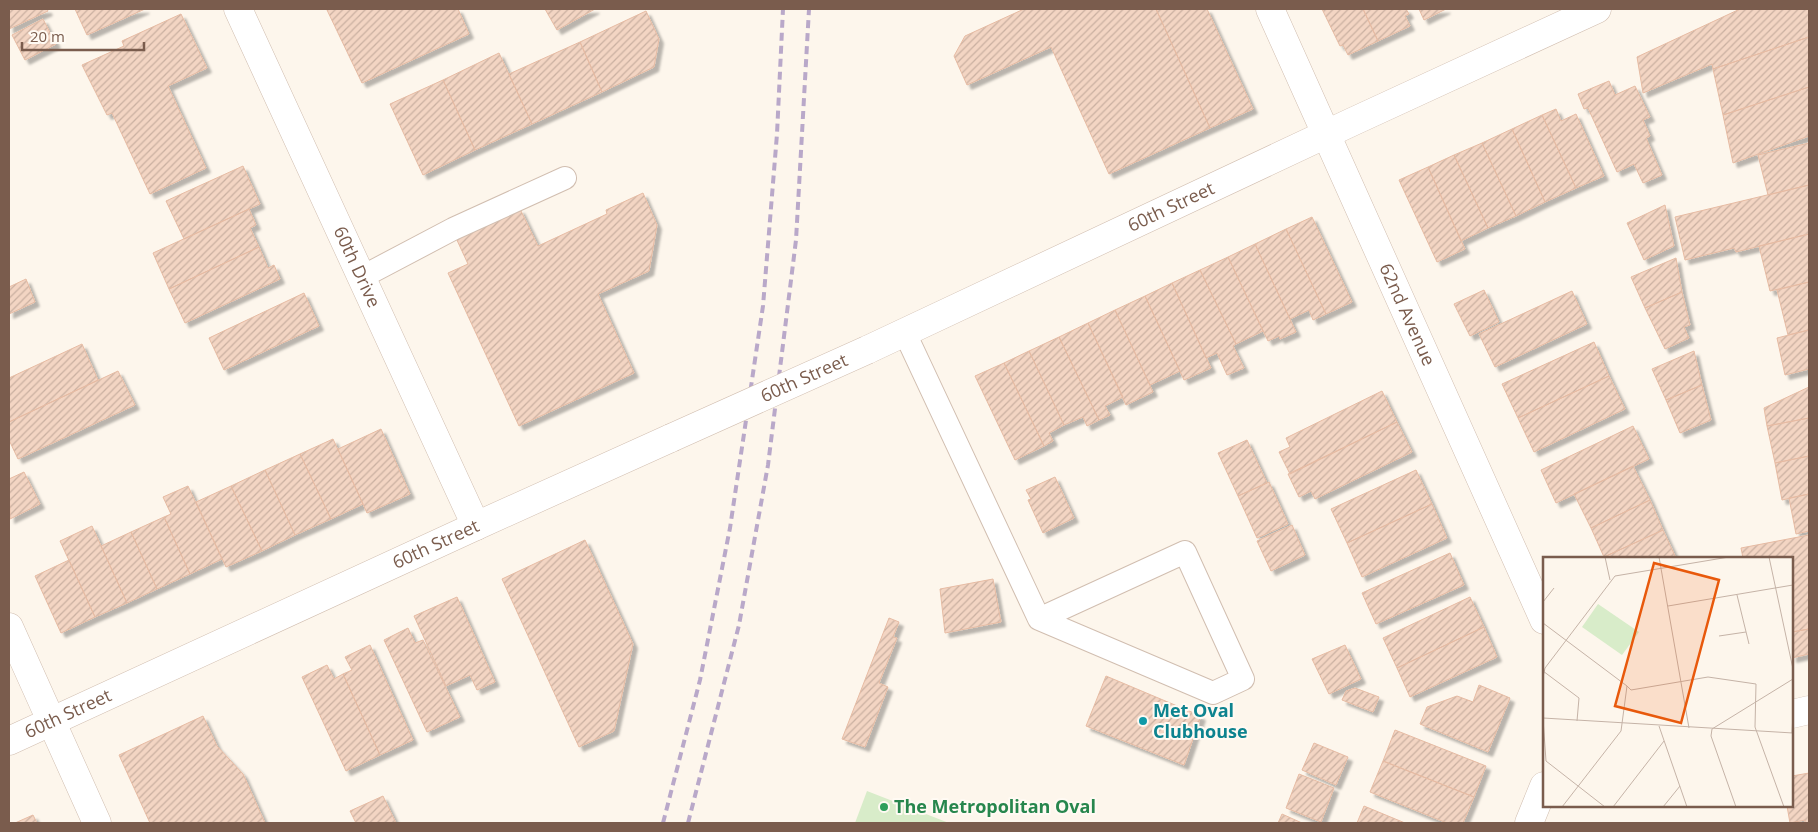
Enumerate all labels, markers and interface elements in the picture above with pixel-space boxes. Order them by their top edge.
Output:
scale bar [22,20,145,52]
text: 20 m [30,26,65,46]
street label: 60th Street [1123,175,1218,237]
street label: 60th Drive [329,222,387,311]
street label: 62nd Avenue [1375,259,1441,369]
street label: 60th Street [756,347,851,407]
street label: 60th Street [388,513,483,574]
inset map [1543,557,1793,807]
street label: 60th Street [20,683,115,743]
place label: Met Oval Clubhouse [1153,698,1248,743]
marker: Met Oval Clubhouse [1137,715,1149,727]
place label: The Metropolitan Oval [894,794,1096,818]
marker: The Metropolitan Oval [878,801,890,813]

